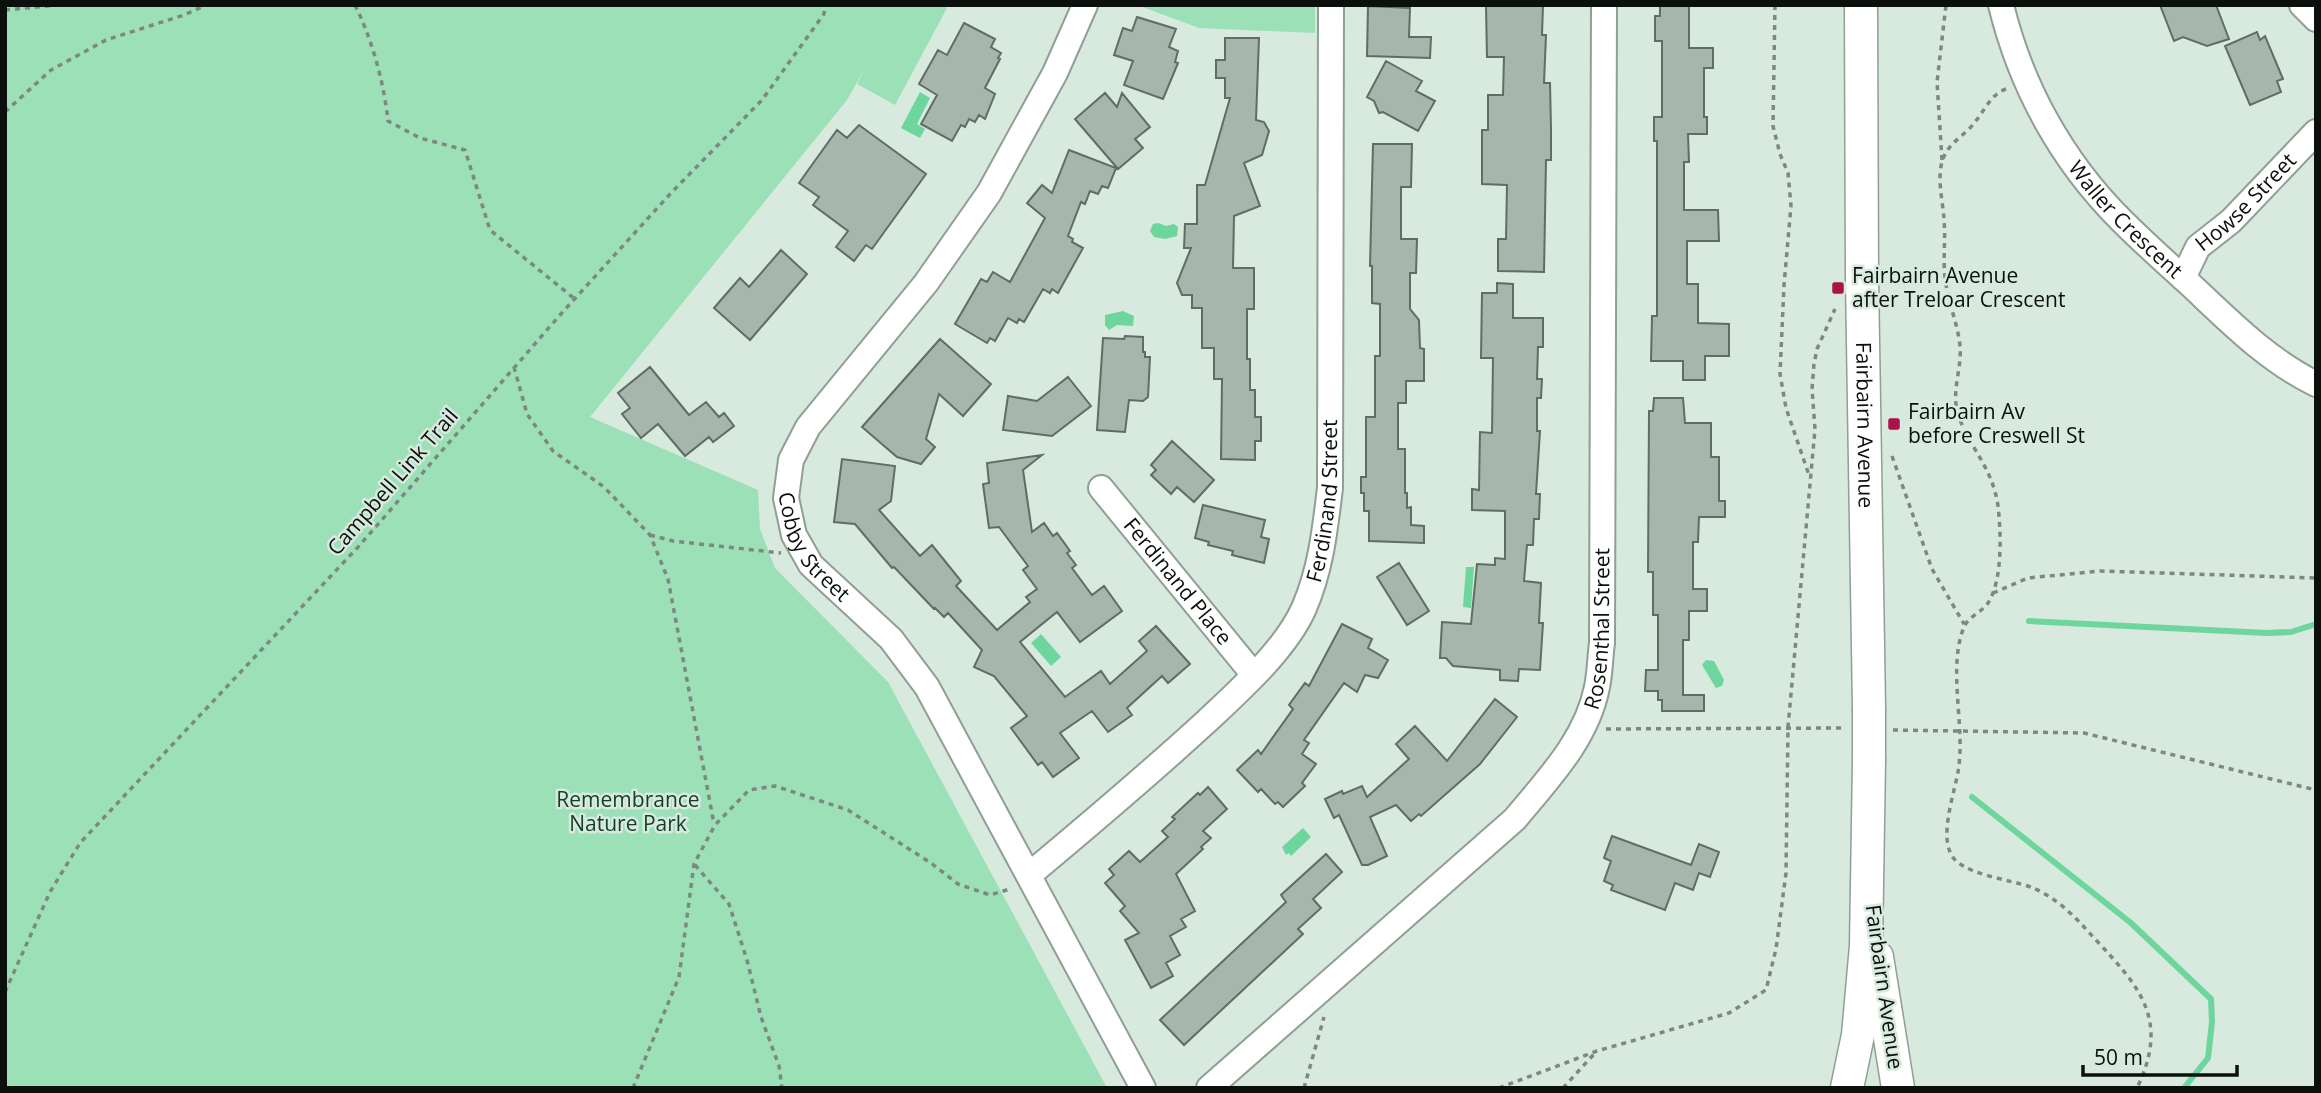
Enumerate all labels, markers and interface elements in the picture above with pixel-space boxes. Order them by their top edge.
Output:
street label: Howse Street [2189,146,2302,257]
street label: Waller Crescent [2063,155,2189,284]
place label: Fairbairn Avenue after Treloar Crescent [1852,261,2065,313]
marker: Fairbairn Avenue after Treloar Crescent [1830,280,1846,296]
street label: Fairbairn Avenue [1850,342,1881,508]
place label: Fairbairn Av before Creswell St [1908,397,2085,449]
street label: Campbell Link Trail [321,402,464,561]
marker: Fairbairn Av before Creswell St [1886,416,1902,432]
street label: Ferdinand Street [1299,420,1343,585]
street label: Cobby Street [772,489,856,607]
street label: Ferdinand Place [1118,512,1239,651]
street label: Rosenthal Street [1577,548,1615,713]
park label: Remembrance Nature Park [556,785,700,837]
street label: Fairbairn Avenue [1860,903,1910,1071]
scale bar [2083,1034,2237,1078]
text: 50 m [2094,1043,2143,1071]

